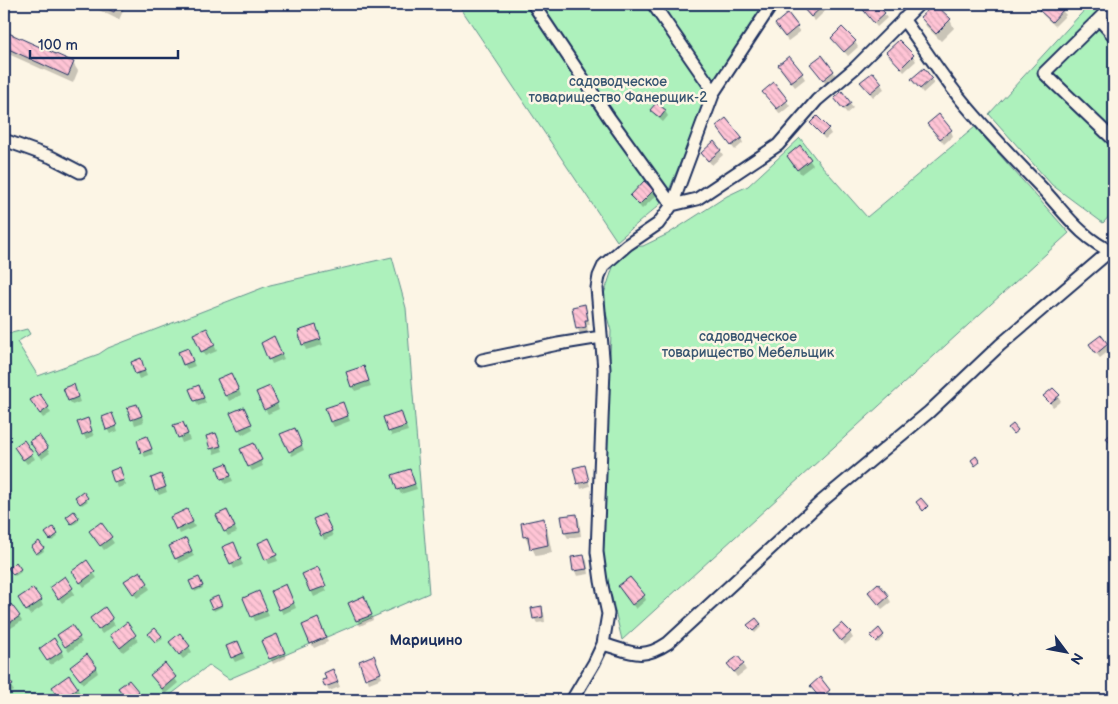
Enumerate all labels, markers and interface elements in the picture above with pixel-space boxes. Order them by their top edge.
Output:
scale bar [30,28,178,60]
text: 100 m [38,36,78,55]
park label: садоводческое товарищество Фанерщик-2 [529,73,708,106]
park label: садоводческое товарищество Мебельщик [662,328,835,361]
north arrow [1040,626,1090,676]
district label: Марицино [389,631,463,650]
text: N [1067,650,1087,668]

